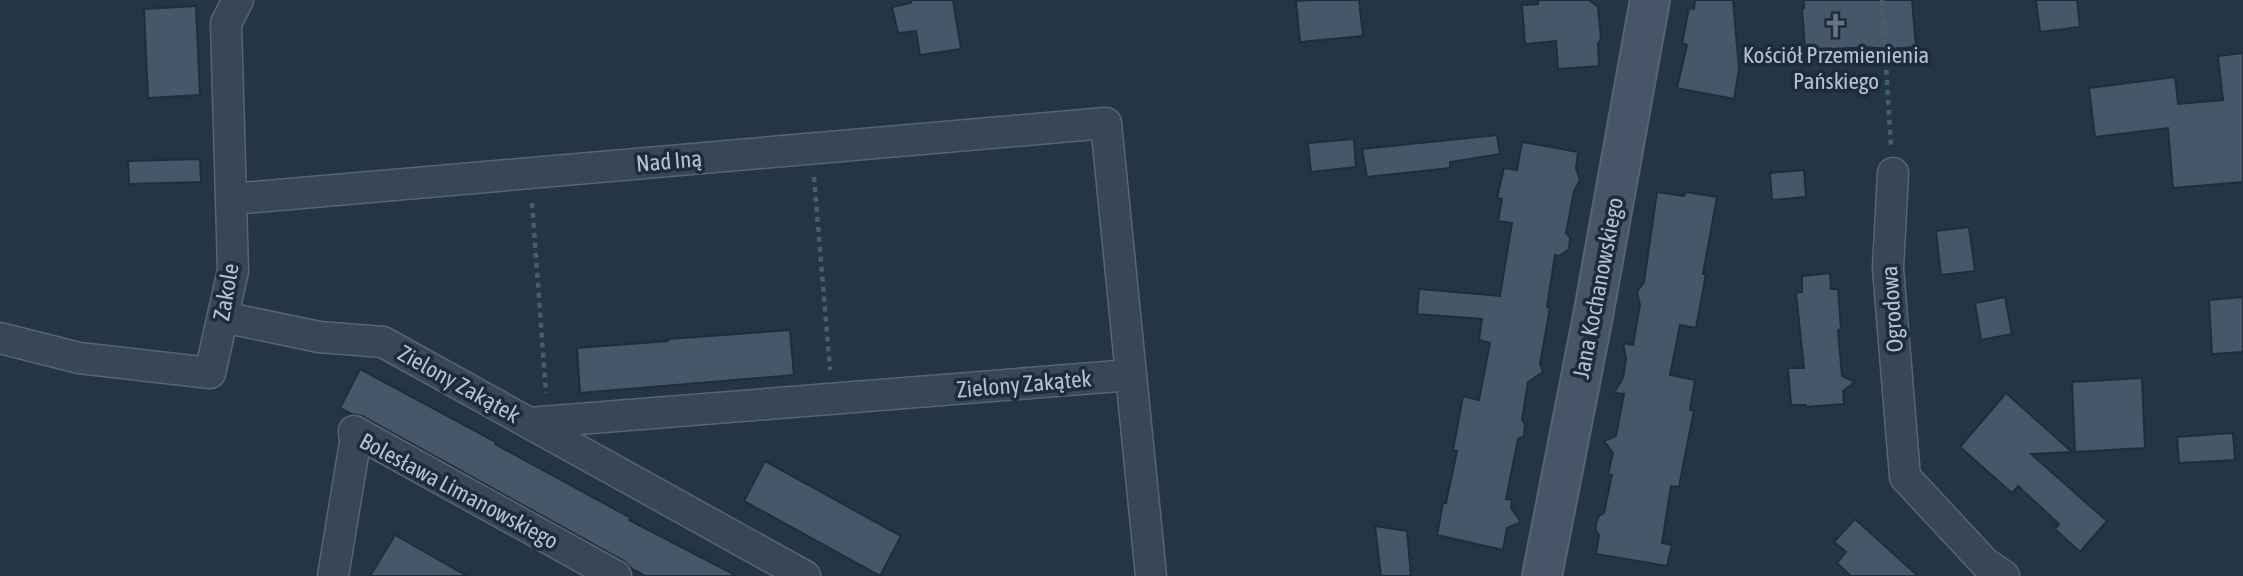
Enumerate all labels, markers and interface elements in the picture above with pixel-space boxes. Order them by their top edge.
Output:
church icon: Kościół Przemienienia Pańskiego [1822,11,1850,39]
place label: Kościół Przemienienia Pańskiego [1743,42,1929,94]
street label: Nad Iną [635,145,703,177]
street label: Jana Kochanowskiego [1568,195,1628,381]
street label: Zakole [208,261,244,323]
street label: Ogrodowa [1876,265,1908,353]
street label: Zielony Zakątek [394,340,524,428]
street label: Zielony Zakątek [955,365,1093,403]
street label: Bolesława Limanowskiego [355,428,563,554]

